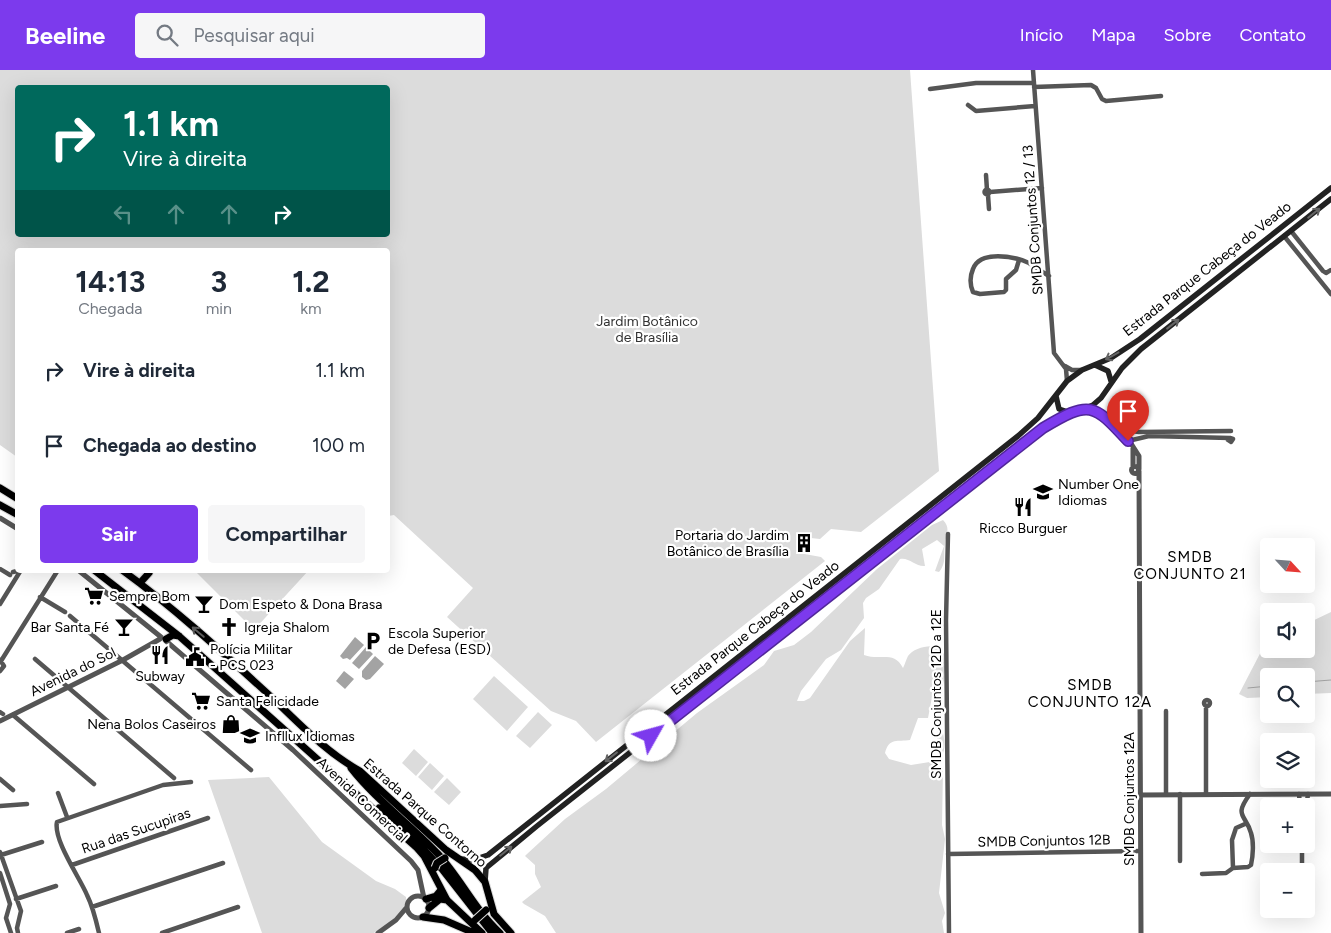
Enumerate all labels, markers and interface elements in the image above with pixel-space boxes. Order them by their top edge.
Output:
search box [135,13,485,58]
text: Beeline [25,21,105,50]
icon: search [153,21,181,49]
text: Pesquisar aqui [193,24,315,47]
text: Início [1020,24,1063,46]
text: Mapa [1091,24,1135,46]
text: Sobre [1163,24,1211,46]
text: Contato [1239,24,1306,46]
text: 1.1 km [123,103,219,145]
icon: right [40,105,105,170]
street label: SMDB Conjuntos 12 / 13 [1019,144,1047,296]
text: Vire à direita [123,145,247,172]
street label: Estrada Parque Cabeça do Veado [1119,198,1295,340]
icon: left [109,200,137,228]
icon: ahead [162,200,190,228]
icon: ahead [215,200,243,228]
icon: right [268,200,296,228]
one-way arrow [1307,207,1320,218]
text: 14:13 [75,263,145,300]
text: 3 [210,263,227,300]
text: 1.2 [292,263,330,300]
text: Chegada [78,299,142,318]
text: min [206,299,232,318]
text: km [300,299,322,318]
park label: Jardim Botânico de Brasília [596,313,698,346]
one-way arrow [1166,319,1179,330]
one-way arrow [1105,352,1120,362]
icon: right [40,357,68,385]
text: Vire à direita [83,359,195,382]
text: 1.1 km [315,359,365,382]
pin [1107,390,1149,441]
icon: arrive [1114,397,1142,425]
icon: arrive [40,432,68,460]
text: Chegada ao destino [83,434,256,457]
text: 100 m [312,434,365,457]
place label: Number One Idiomas [1058,476,1139,509]
school or university icon: Number One Idiomas [1032,481,1054,503]
restaurant icon: Ricco Burguer [1012,496,1034,518]
button: Sair [40,505,198,563]
button: Compartilhar [208,505,365,563]
place label: Ricco Burguer [979,520,1067,537]
place label: Portaria do Jardim Botânico de Brasília [667,527,789,560]
building icon: Portaria do Jardim Botânico de Brasília [793,532,815,554]
north arrow [1260,538,1315,592]
map controls [1260,538,1315,918]
district label: SMDB CONJUNTO 21 [1133,548,1247,583]
street label: Estrada Parque Cabeça do Veado [667,557,843,699]
supermarket icon: Sempre Bom [83,585,105,607]
place label: Sempre Bom [109,588,190,605]
bar icon: Dom Espeto & Dona Brasa [193,593,215,615]
place label: Dom Espeto & Dona Brasa [219,596,382,613]
button: sound [1260,603,1315,658]
street label: SMDB Conjuntos 12D a 12E [928,609,945,779]
bar icon: Bar Santa Fé [113,616,135,638]
church icon: Igreja Shalom [218,616,240,638]
place label: Bar Santa Fé [31,619,109,636]
place label: Igreja Shalom [244,619,329,636]
place label: Escola Superior de Defesa (ESD) [388,625,491,658]
one-way arrow [192,627,205,638]
parking icon: Escola Superior de Defesa (ESD) [362,630,384,652]
place label: Polícia Militar - PCS 023 [210,641,293,674]
street label: Avenida do Sol [27,644,119,700]
restaurant icon: Subway [149,644,171,666]
public building icon: Polícia Militar - PCS 023 [184,646,206,668]
place label: Subway [135,668,185,685]
button: search [1260,668,1315,723]
district label: SMDB CONJUNTO 12A [1028,676,1152,711]
supermarket icon: Santa Felicidade [190,690,212,712]
place label: Santa Felicidade [216,693,319,710]
position arrow [624,709,676,761]
shop icon: Nena Bolos Caseiros [220,713,242,735]
place label: Nena Bolos Caseiros [87,716,216,733]
school or university icon: Infllux Idiomas [239,725,261,747]
place label: Infllux Idiomas [265,728,355,745]
street label: SMDB Conjuntos 12A [1121,732,1138,866]
button: layers [1260,733,1315,788]
one-way arrow [605,752,618,763]
street label: Avenida Comercial [313,754,411,846]
street label: Estrada Parque Contorno [360,755,490,871]
button: + [1260,798,1315,853]
street label: Rua das Sucupiras [79,804,193,858]
street label: SMDB Conjuntos 12B [977,831,1111,851]
one-way arrow [499,846,512,857]
button: − [1260,863,1315,918]

